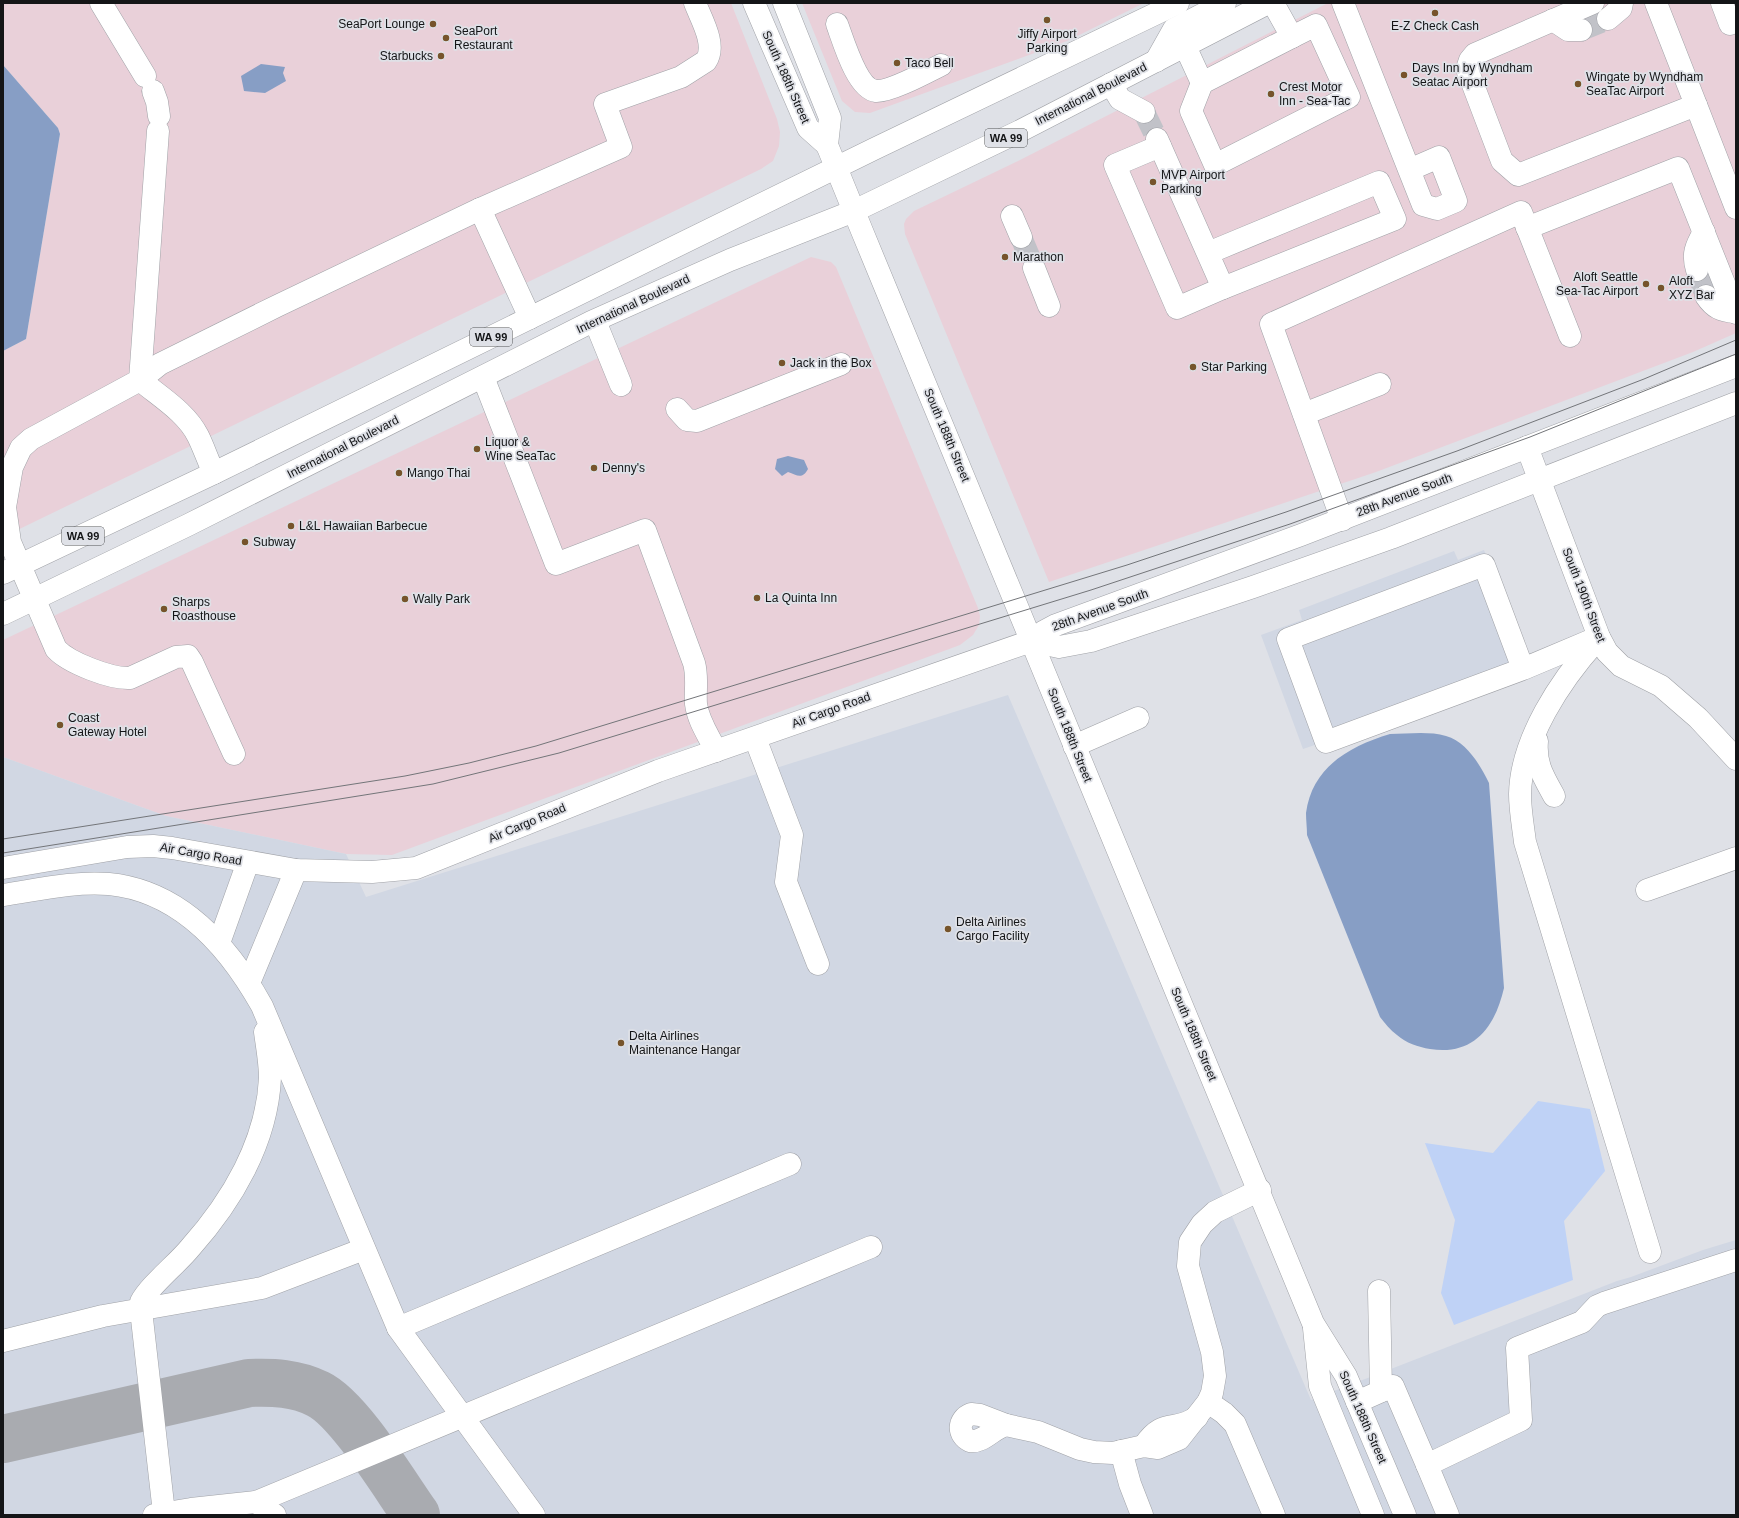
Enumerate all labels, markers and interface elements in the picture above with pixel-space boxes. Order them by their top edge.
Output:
marker: E-Z Check Cash [1430,8,1440,18]
marker: Jiffy Airport Parking [1042,15,1052,25]
place label: SeaPort Lounge [338,17,425,31]
marker: SeaPort Lounge [428,19,438,29]
place label: E-Z Check Cash [1391,19,1479,33]
place label: SeaPort Restaurant [454,24,513,52]
place label: Jiffy Airport Parking [1017,27,1077,55]
street label: South 188th Street [759,28,813,126]
marker: SeaPort Restaurant [441,33,451,43]
place label: Starbucks [380,49,433,63]
marker: Starbucks [436,51,446,61]
place label: Taco Bell [905,56,954,70]
marker: Taco Bell [892,58,902,68]
street label: International Boulevard [1033,60,1149,128]
place label: Days Inn by Wyndham Seatac Airport [1412,61,1533,89]
marker: Days Inn by Wyndham Seatac Airport [1399,70,1409,80]
place label: Wingate by Wyndham SeaTac Airport [1586,70,1703,98]
marker: Wingate by Wyndham SeaTac Airport [1573,79,1583,89]
place label: Crest Motor Inn - Sea-Tac [1279,80,1350,108]
marker: Crest Motor Inn - Sea-Tac [1266,89,1276,99]
road number: WA 99 [985,129,1027,147]
place label: MVP Airport Parking [1161,168,1225,196]
marker: MVP Airport Parking [1148,177,1158,187]
place label: Marathon [1013,250,1064,264]
marker: Marathon [1000,252,1010,262]
place label: Aloft Seattle Sea-Tac Airport [1556,270,1639,298]
street label: International Boulevard [574,272,692,336]
place label: Aloft XYZ Bar [1669,274,1714,302]
marker: Aloft Seattle Sea-Tac Airport [1641,279,1651,289]
marker: Aloft XYZ Bar [1656,283,1666,293]
road number: WA 99 [470,328,512,346]
place label: Jack in the Box [790,356,871,370]
marker: Jack in the Box [777,358,787,368]
place label: Star Parking [1201,360,1267,374]
marker: Star Parking [1188,362,1198,372]
street label: South 188th Street [921,386,973,484]
street label: International Boulevard [285,413,401,481]
place label: Liquor & Wine SeaTac [485,435,556,463]
marker: Liquor & Wine SeaTac [472,444,482,454]
place label: Denny's [602,461,645,475]
marker: Denny's [589,463,599,473]
place label: Mango Thai [407,466,470,480]
marker: Mango Thai [394,468,404,478]
street label: 28th Avenue South [1354,470,1454,520]
place label: L&L Hawaiian Barbecue [299,519,428,533]
marker: L&L Hawaiian Barbecue [286,521,296,531]
road number: WA 99 [62,527,104,545]
place label: Subway [253,535,296,549]
marker: Subway [240,537,250,547]
street label: South 190th Street [1560,546,1609,645]
street label: 28th Avenue South [1050,586,1150,634]
place label: La Quinta Inn [765,591,837,605]
place label: Wally Park [413,592,471,606]
marker: La Quinta Inn [752,593,762,603]
marker: Wally Park [400,594,410,604]
place label: Sharps Roasthouse [172,595,236,623]
marker: Sharps Roasthouse [159,604,169,614]
street label: South 188th Street [1045,686,1095,785]
street label: Air Cargo Road [790,689,872,731]
place label: Coast Gateway Hotel [68,711,147,739]
marker: Coast Gateway Hotel [55,720,65,730]
street label: Air Cargo Road [486,800,568,846]
street label: Air Cargo Road [159,840,243,868]
place label: Delta Airlines Cargo Facility [956,915,1029,943]
marker: Delta Airlines Cargo Facility [943,924,953,934]
street label: South 188th Street [1168,985,1220,1083]
place label: Delta Airlines Maintenance Hangar [629,1029,740,1057]
marker: Delta Airlines Maintenance Hangar [616,1038,626,1048]
street label: South 188th Street [1336,1368,1390,1466]

